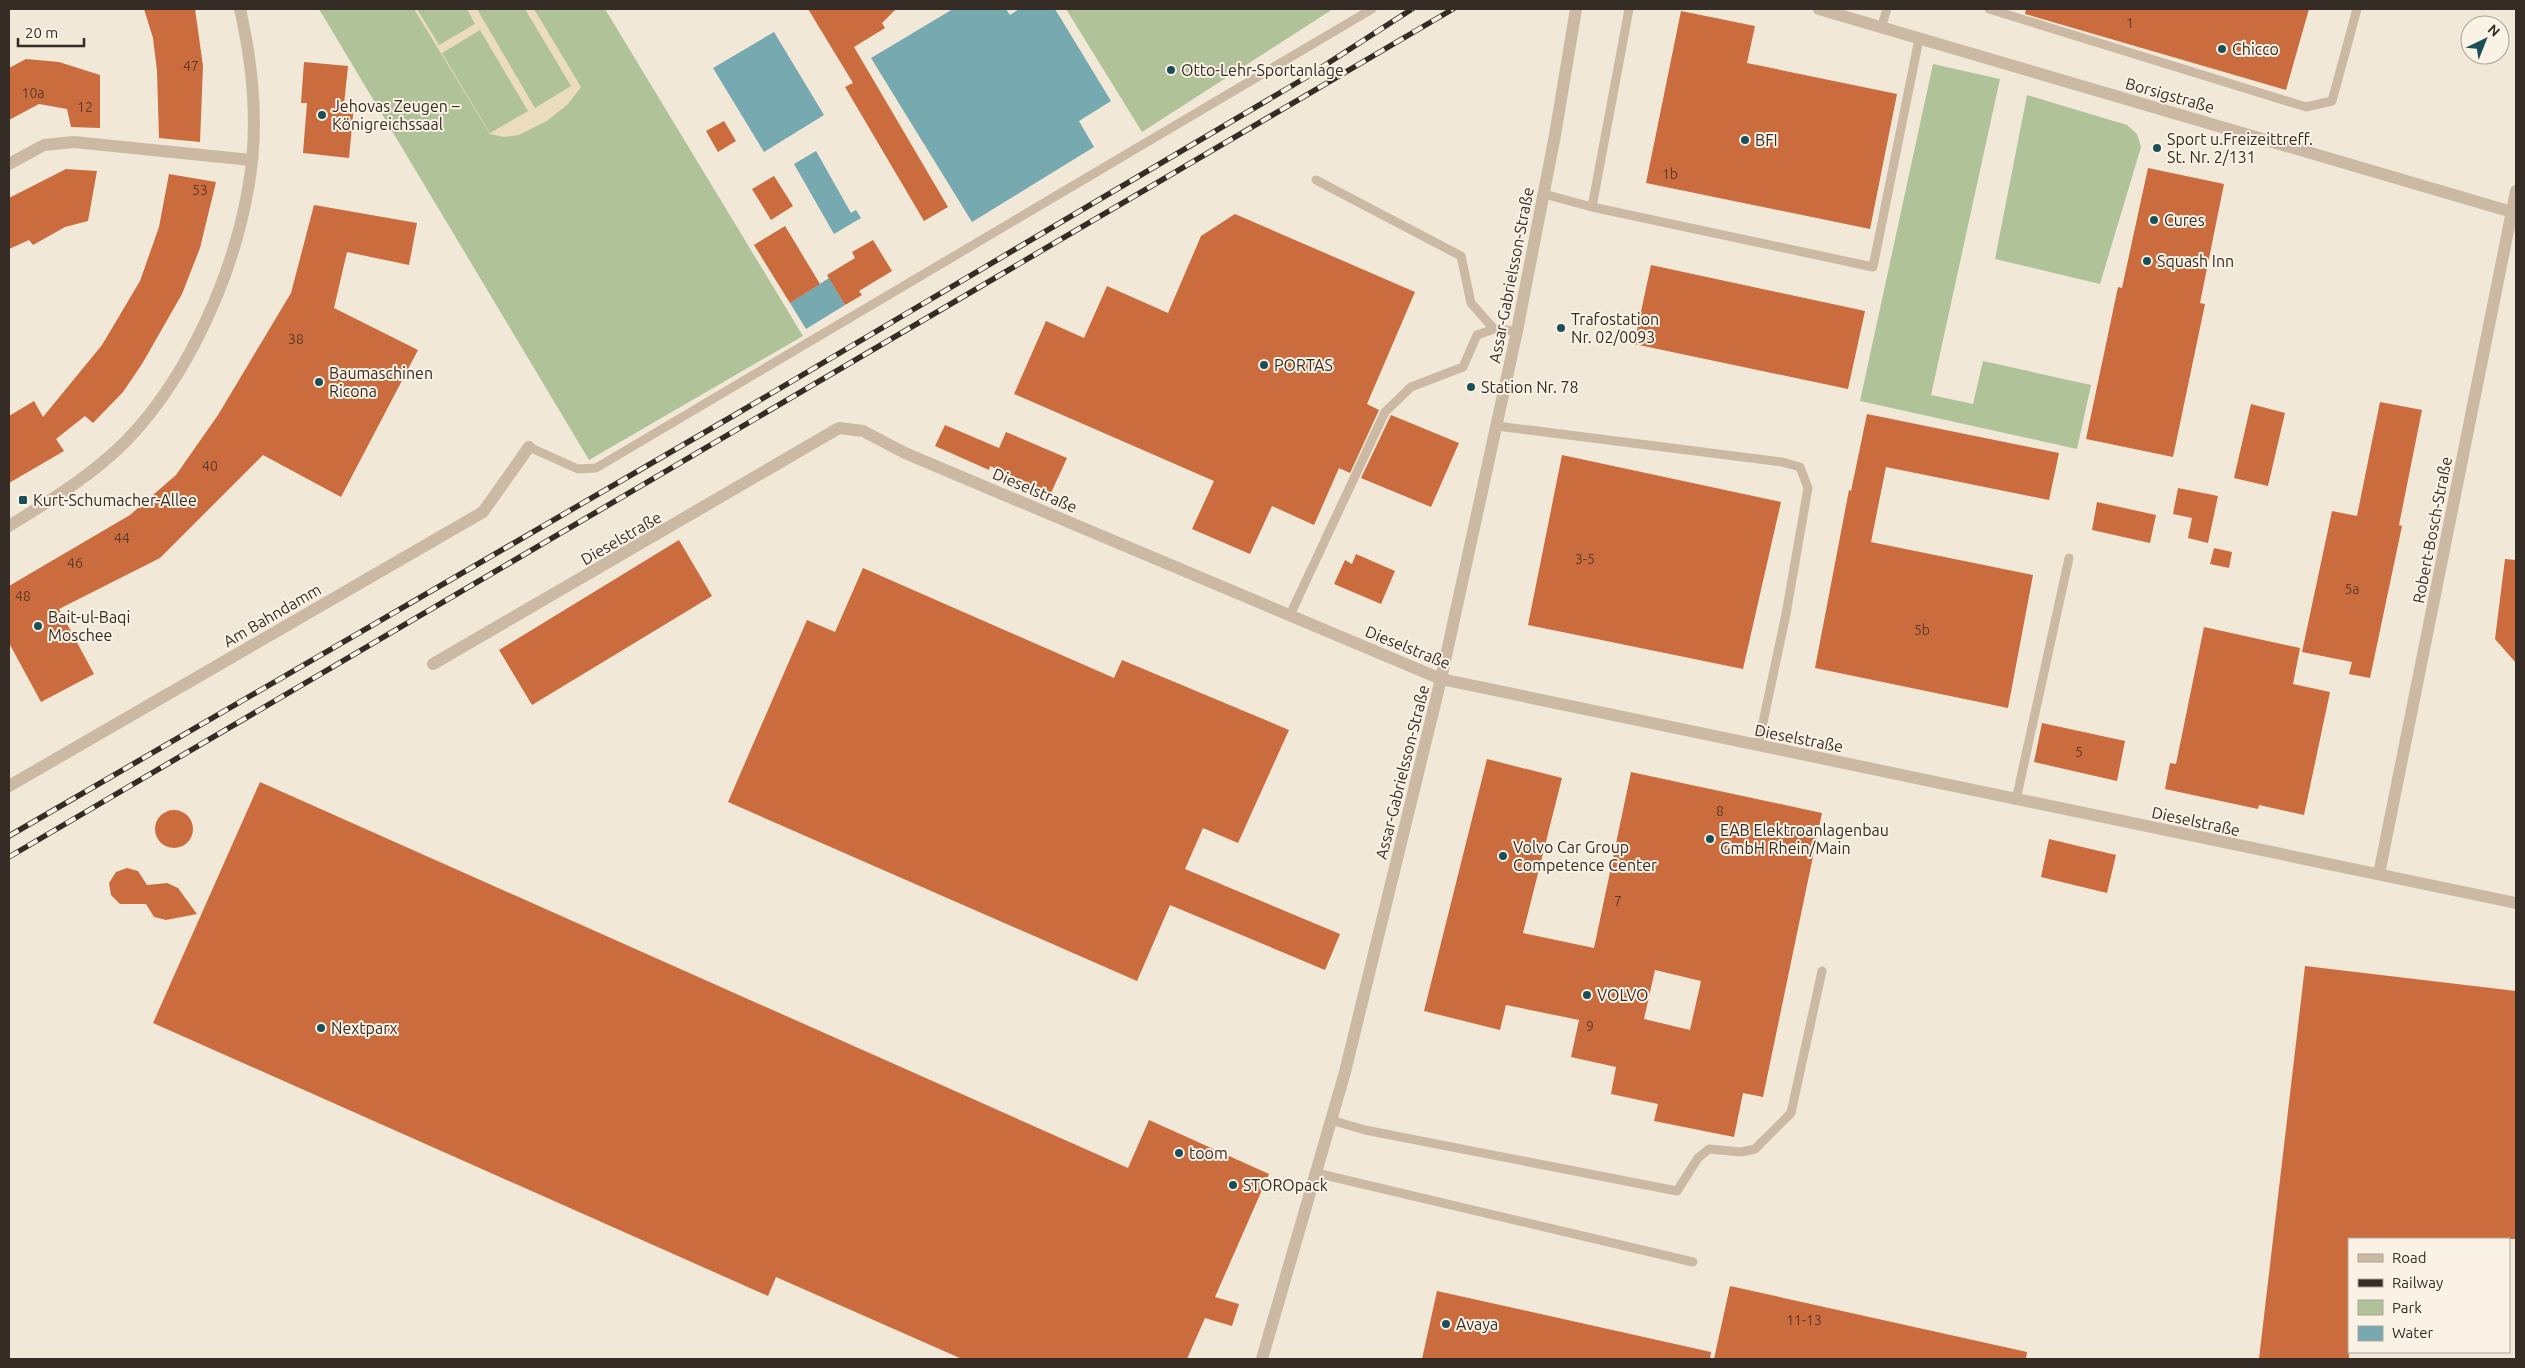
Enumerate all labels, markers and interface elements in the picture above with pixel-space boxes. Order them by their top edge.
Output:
scale bar [18,15,84,47]
house number: 1 [2126,15,2134,31]
north arrow [2460,15,2510,65]
text: N [2485,21,2503,40]
text: 20 m [25,24,58,41]
place label: Chicco [2232,40,2279,58]
marker: Chicco [2216,43,2228,55]
house number: 47 [183,58,199,74]
place label: Otto-Lehr-Sportanlage [1181,61,1344,79]
marker: Otto-Lehr-Sportanlage [1165,64,1177,76]
street label: Borsigstraße [2123,74,2217,116]
house number: 10a [22,85,45,101]
place label: Jehovas Zeugen – Königreichssaal [332,97,460,133]
house number: 12 [77,99,93,115]
marker: Jehovas Zeugen – Königreichssaal [316,109,328,121]
place label: Sport u.Freizeittreff. St. Nr. 2/131 [2167,130,2313,166]
place label: BFI [1755,131,1778,149]
marker: BFI [1739,134,1751,146]
marker: Sport u.Freizeittreff. St. Nr. 2/131 [2151,142,2163,154]
house number: 1b [1662,166,1678,182]
house number: 53 [192,182,208,198]
street label: Assar-Gabrielsson-Straße [1485,186,1537,364]
place label: Cures [2164,211,2205,229]
marker: Cures [2148,214,2160,226]
place label: Squash Inn [2157,252,2234,270]
marker: Squash Inn [2141,255,2153,267]
place label: Trafostation Nr. 02/0093 [1571,310,1659,346]
marker: Trafostation Nr. 02/0093 [1555,322,1567,334]
house number: 38 [288,331,304,347]
place label: PORTAS [1274,356,1333,374]
marker: PORTAS [1258,359,1270,371]
place label: Baumaschinen Ricona [329,364,433,400]
marker: Baumaschinen Ricona [313,376,325,388]
place label: Station Nr. 78 [1481,378,1579,396]
marker: Station Nr. 78 [1465,381,1477,393]
street label: Robert-Bosch-Straße [2409,455,2455,605]
house number: 40 [202,458,218,474]
street label: Dieselstraße [990,464,1080,516]
place label: Kurt-Schumacher-Allee [33,491,197,509]
marker: Kurt-Schumacher-Allee [17,494,29,506]
street label: Dieselstraße [578,508,664,568]
house number: 44 [114,530,130,546]
house number: 3-5 [1575,551,1595,567]
house number: 46 [67,555,83,571]
street label: Am Bahndamm [220,580,324,650]
house number: 5a [2344,581,2360,597]
house number: 48 [15,588,31,604]
place label: Bait-ul-Baqi Moschee [48,608,130,644]
marker: Bait-ul-Baqi Moschee [32,620,44,632]
street label: Dieselstraße [1363,622,1453,672]
house number: 5b [1914,622,1930,638]
street label: Assar-Gabrielsson-Straße [1372,683,1432,861]
street label: Dieselstraße [1753,721,1845,755]
house number: 5 [2075,744,2083,760]
house number: 8 [1716,803,1724,819]
street label: Dieselstraße [2150,803,2242,839]
place label: EAB Elektroanlagenbau GmbH Rhein/Main [1720,821,1889,857]
marker: EAB Elektroanlagenbau GmbH Rhein/Main [1704,833,1716,845]
place label: Volvo Car Group Competence Center [1513,838,1657,874]
marker: Volvo Car Group Competence Center [1497,850,1509,862]
house number: 7 [1614,893,1622,909]
place label: VOLVO [1597,986,1649,1004]
marker: VOLVO [1581,989,1593,1001]
house number: 9 [1586,1018,1594,1034]
place label: Nextparx [331,1019,398,1037]
marker: Nextparx [315,1022,327,1034]
place label: toom [1189,1144,1228,1162]
marker: toom [1173,1147,1185,1159]
place label: STOROpack [1243,1176,1328,1194]
marker: STOROpack [1227,1179,1239,1191]
legend [2348,1238,2510,1353]
text: Road [2392,1249,2427,1266]
text: Railway [2392,1274,2443,1291]
text: Park [2392,1299,2422,1316]
house number: 11-13 [1786,1312,1822,1328]
place label: Avaya [1456,1315,1498,1333]
marker: Avaya [1440,1318,1452,1330]
text: Water [2392,1324,2433,1341]

